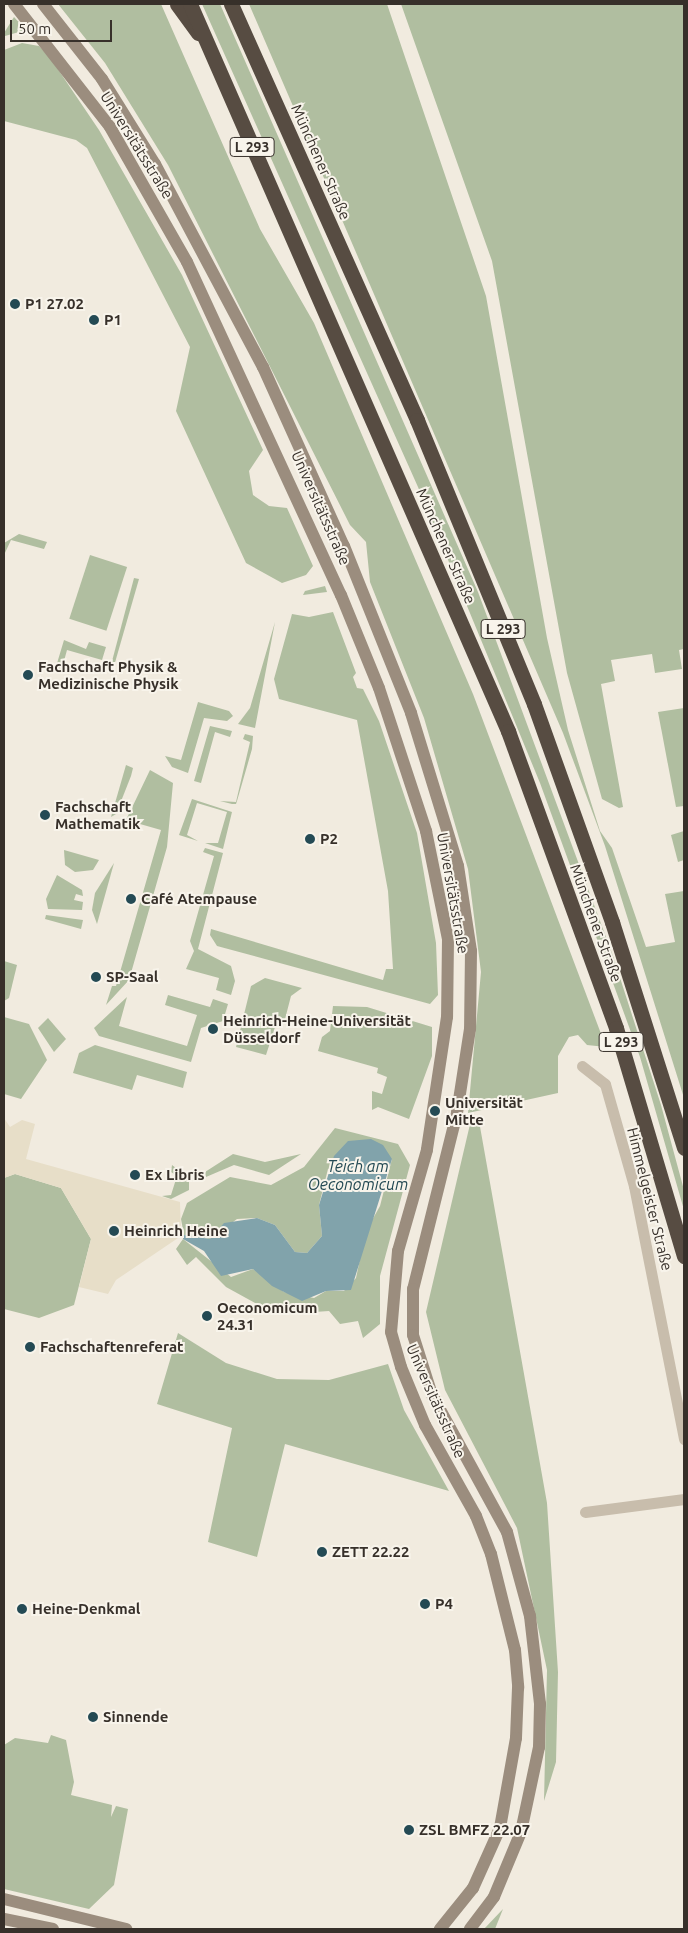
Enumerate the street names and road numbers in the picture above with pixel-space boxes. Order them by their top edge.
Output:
street label: Universitätsstraße [97,88,177,202]
street label: Münchener Straße [287,102,355,222]
road number: L 293 [230,136,274,158]
street label: Universitätsstraße [288,448,354,568]
street label: Münchener Straße [412,486,480,606]
road number: L 293 [480,618,526,640]
street label: Universitätsstraße [433,831,473,955]
street label: Münchener Straße [566,861,626,985]
road number: L 293 [598,1030,644,1054]
street label: Himmelgeister Straße [623,1126,677,1272]
street label: Universitätsstraße [403,1341,469,1461]

